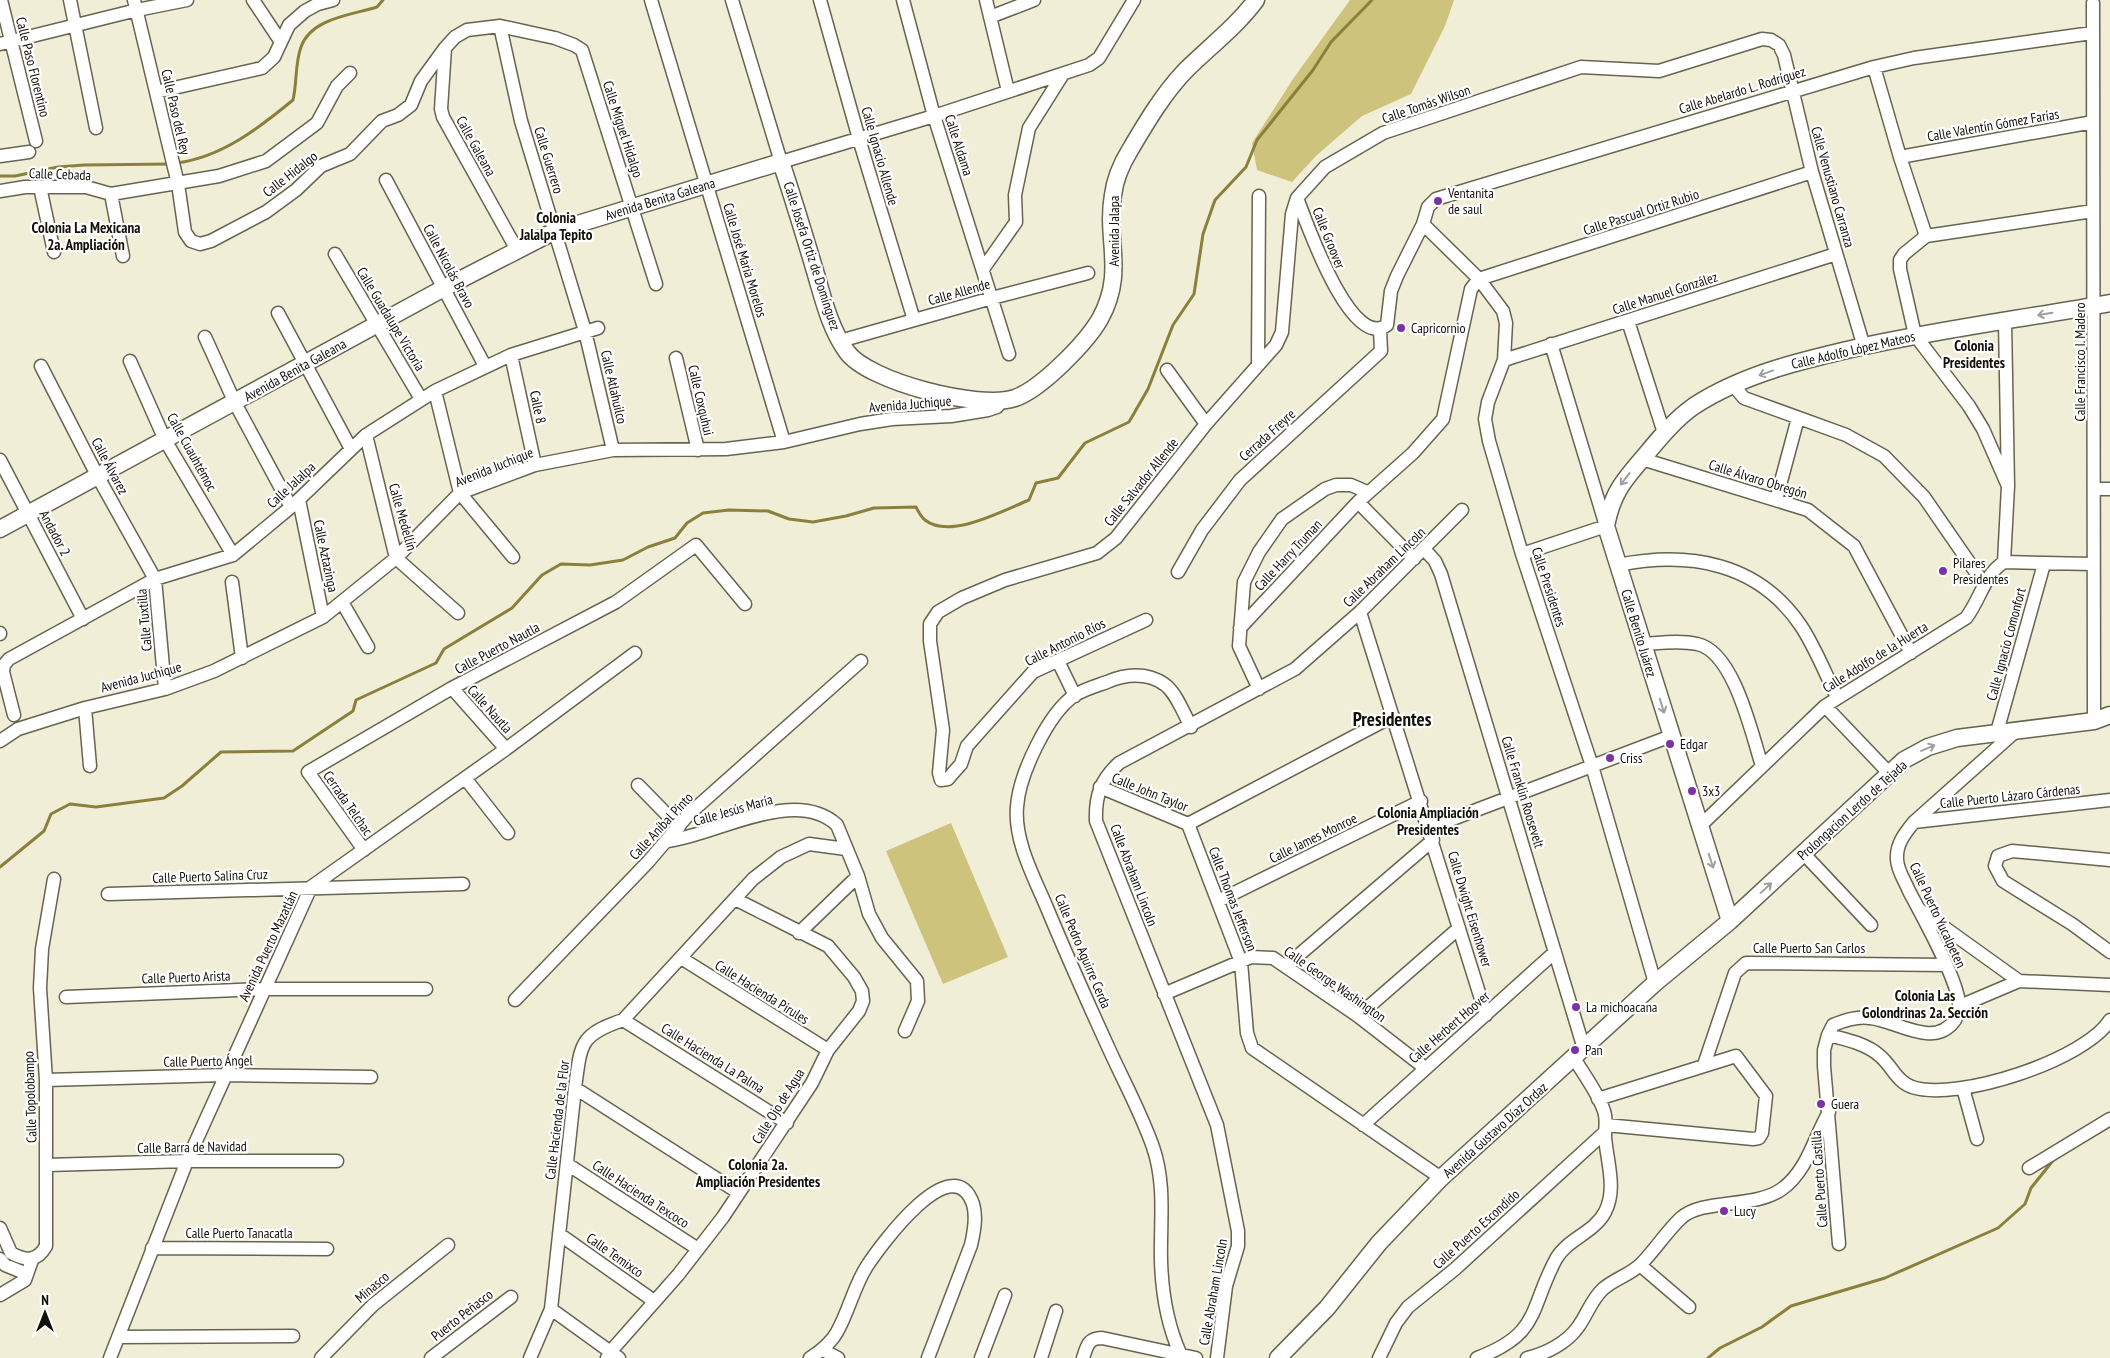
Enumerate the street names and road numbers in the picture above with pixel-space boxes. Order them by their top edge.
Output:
street label: Calle Paso Florentino [12,15,54,119]
street label: Calle Abelardo L. Rodríguez [1677,62,1807,118]
street label: Calle Paso del Rey [157,67,195,157]
street label: Calle Miguel Hidalgo [599,78,647,180]
street label: Calle Tomás Wilson [1379,80,1473,128]
street label: Calle Ignacio Allende [857,105,903,208]
street label: Calle Valentín Gómez Farías [1926,105,2061,145]
street label: Calle Aldama [941,112,977,178]
street label: Calle Galeana [452,113,500,179]
street label: Calle Guerrero [530,124,568,196]
street label: Calle Venustiano Carranza [1807,125,1859,249]
street label: Calle Hidalgo [259,147,321,201]
street label: Calle Cebada [29,164,91,184]
street label: Avenida Benita Galeana [603,174,717,224]
street label: Calle Josefa Ortiz de Domínguez [779,180,845,332]
street label: Calle Pascual Ortiz Rubio [1581,185,1701,239]
street label: Avenida Jalapa [1105,196,1123,266]
street label: Calle José María Morelos [719,201,771,320]
street label: Calle Groover [1309,205,1350,272]
street label: Calle Nicolás Bravo [419,221,479,311]
street label: Calle Guadalupe Victoria [353,264,429,374]
street label: Calle Manuel González [1610,268,1720,318]
street label: Calle Allende [926,275,992,309]
street label: Calle Francisco I. Madero [2071,302,2089,422]
street label: Calle Adolfo López Mateos [1789,327,1917,373]
street label: Avenida Benita Galeana [241,334,349,406]
street label: Calle Atlahuilco [597,348,631,426]
street label: Calle Coxquhui [684,363,718,437]
street label: Calle 8 [526,389,550,425]
street label: Avenida Juchique [868,391,952,417]
street label: Cerrada Freyre [1235,405,1299,465]
street label: Calle Cuauhtémoc [163,410,221,494]
street label: Calle Álvarez [87,434,133,498]
street label: Calle Salvador Allende [1100,434,1182,530]
street label: Avenida Juchique [452,443,536,491]
street label: Calle Álvaro Obregón [1707,455,1809,503]
street label: Calle Jalalpa [263,458,319,512]
street label: Calle Medellín [385,481,421,553]
street label: Andador 2 [35,507,75,559]
street label: Calle Harry Truman [1250,516,1326,594]
street label: Calle Aztazinga [310,518,342,594]
street label: Calle Abraham Lincoln [1339,523,1429,611]
street label: Calle Presidentes [1528,545,1570,629]
street label: Calle Ignacio Comonfort [1982,585,2030,702]
street label: Calle Benito Juárez [1617,587,1661,679]
street label: Calle Tuxtilla [132,588,156,652]
street label: Calle Antonio Ríos [1022,614,1109,670]
street label: Calle Adolfo de la Huerta [1819,617,1931,697]
street label: Calle Puerto Nautla [451,618,543,678]
street label: Avenida Juchique [99,658,184,696]
street label: Calle Nautla [464,681,516,737]
street label: Calle Franklin Roosevelt [1497,734,1549,850]
street label: Prolongacion Lerdo de Tejada [1793,756,1911,864]
street label: Cerrada Telchac [319,767,377,839]
street label: Calle John Taylor [1109,769,1191,815]
street label: Calle Puerto Lázaro Cárdenas [1939,780,2081,812]
street label: Calle Aníbal Pinto [625,789,697,863]
street label: Calle Jesús María [691,790,775,830]
street label: Calle James Monroe [1266,809,1360,867]
street label: Calle Abraham Lincoln [1106,821,1162,929]
street label: Calle Thomas Jefferson [1205,844,1261,954]
street label: Calle Dwight Eisenhower [1444,849,1496,969]
street label: Calle Puerto Yucalpeten [1906,859,1970,971]
street label: Calle Puerto Salina Cruz [152,865,268,887]
street label: Avenida Puerto Mazatlán [234,888,302,1004]
street label: Calle Pedro Aguirre Cerda [1051,891,1115,1011]
street label: Calle Puerto San Carlos [1753,939,1865,957]
street label: Calle George Washington [1280,942,1390,1026]
street label: Calle Hacienda Pirules [712,956,813,1028]
street label: Calle Puerto Arista [141,966,231,988]
street label: Calle Herbert Hoover [1405,987,1493,1067]
street label: Calle Hacienda La Palma [658,1019,768,1097]
street label: Calle Topolobampo [19,1051,41,1143]
street label: Calle Puerto Ángel [163,1051,254,1071]
street label: Calle Hacienda de la Flor [541,1059,573,1181]
street label: Calle Ojo de Agua [748,1065,808,1147]
street label: Avenida Gustavo Díaz Ordaz [1439,1078,1551,1182]
street label: Calle Puerto Castilla [1807,1130,1831,1228]
street label: Calle Barra de Navidad [137,1137,247,1157]
street label: Calle Hacienda Texcoco [589,1156,693,1232]
street label: Calle Puerto Escondido [1429,1185,1523,1273]
street label: Calle Puerto Tanacatla [185,1224,293,1242]
street label: Calle Temixco [583,1229,647,1281]
street label: Calle Abraham Lincoln [1195,1237,1231,1347]
street label: Minasco [351,1267,393,1307]
street label: Puerto Peñasco [427,1285,497,1345]

